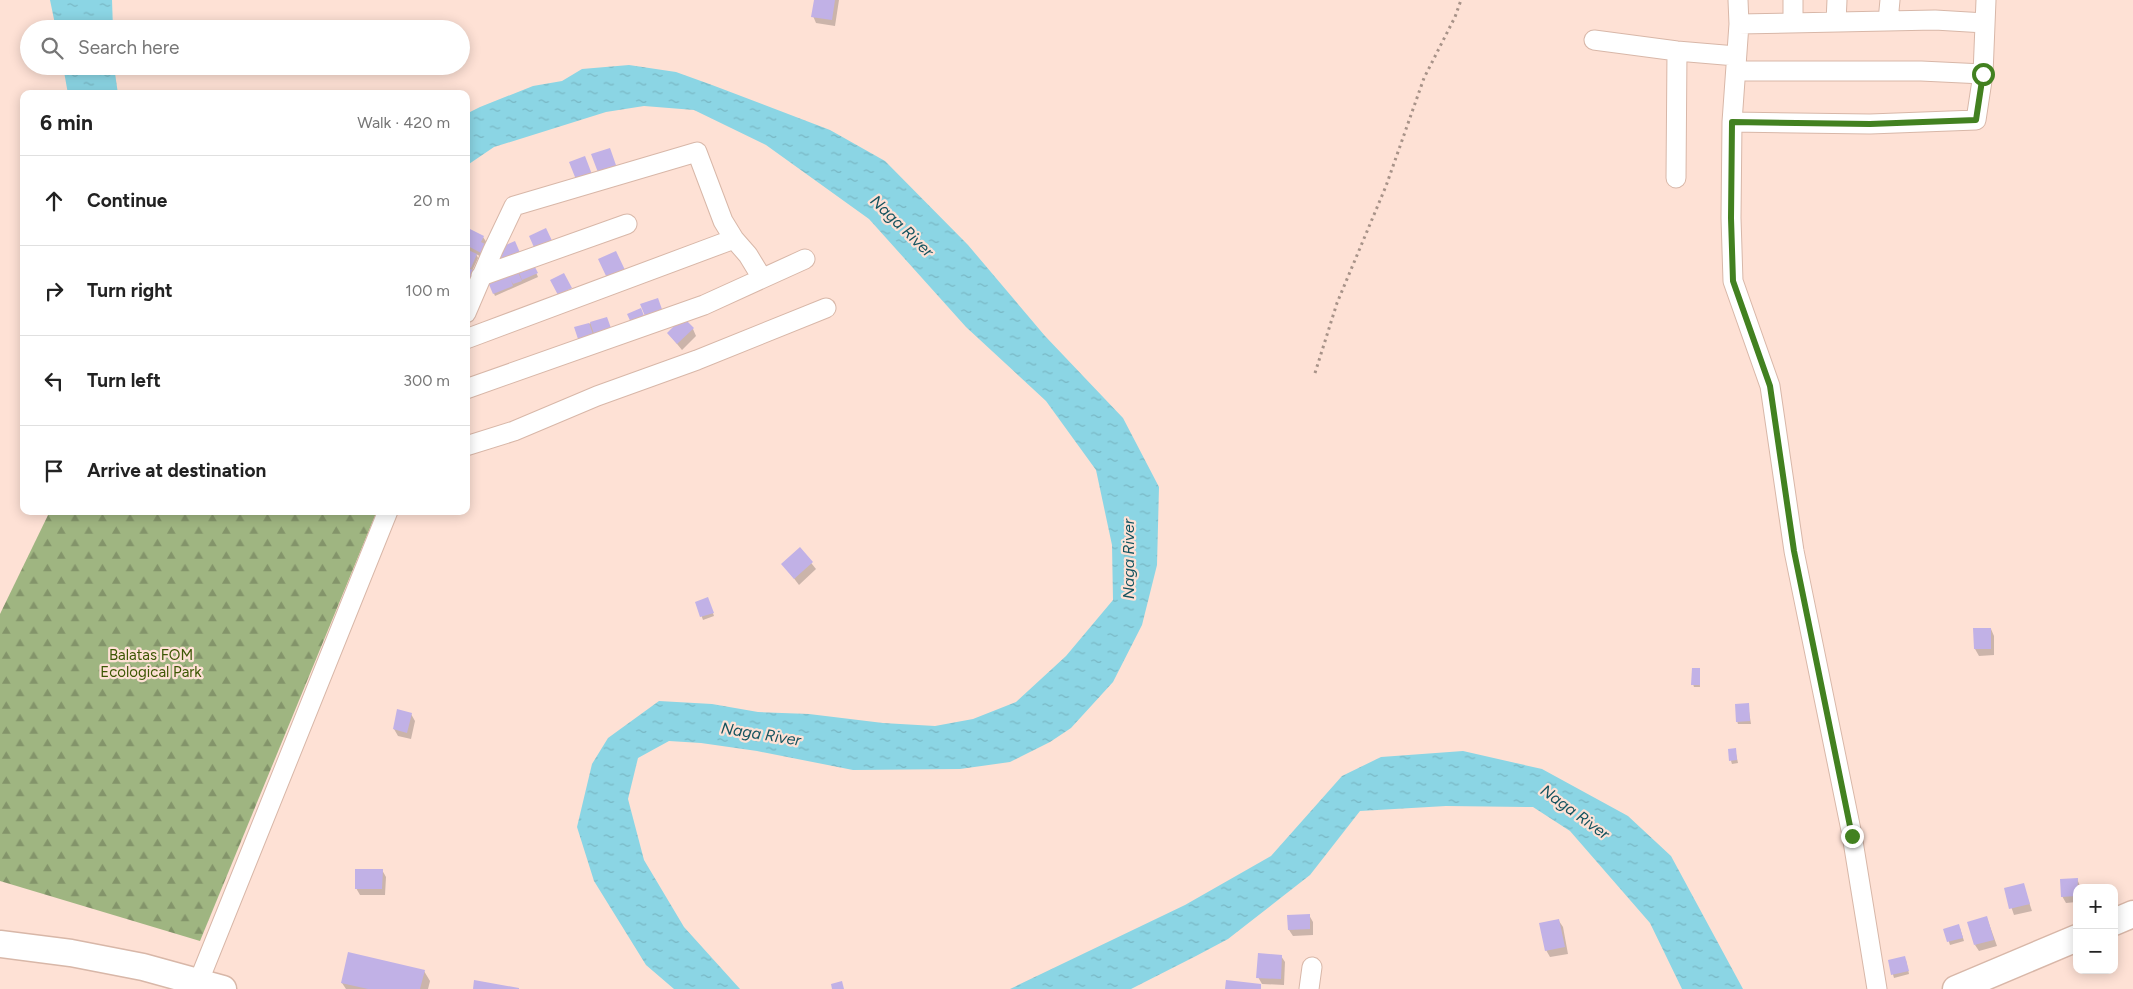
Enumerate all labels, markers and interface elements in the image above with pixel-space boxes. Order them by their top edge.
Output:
search box [20,20,470,75]
icon: search [38,34,66,62]
text: Search here [78,36,180,59]
route start [1972,63,1995,86]
text: 6 min [40,110,93,135]
text: Walk · 420 m [357,113,450,132]
icon: ahead [40,187,68,215]
text: Continue [87,189,167,212]
text: 20 m [413,191,450,210]
water label: Naga River [866,191,938,261]
icon: right [40,277,68,305]
text: Turn right [87,279,173,302]
text: 100 m [405,281,450,300]
icon: left [40,367,68,395]
text: Turn left [87,369,161,392]
text: 300 m [403,371,450,390]
icon: arrive [40,457,68,485]
text: Arrive at destination [87,459,266,482]
water label: Naga River [1119,518,1138,599]
park label: Balatas FOM Ecological Park [100,646,202,681]
water label: Naga River [720,718,803,750]
water label: Naga River [1537,781,1614,844]
route end [1841,825,1864,848]
map controls [2073,884,2118,974]
button: + [2073,884,2118,929]
button: − [2073,929,2118,974]

